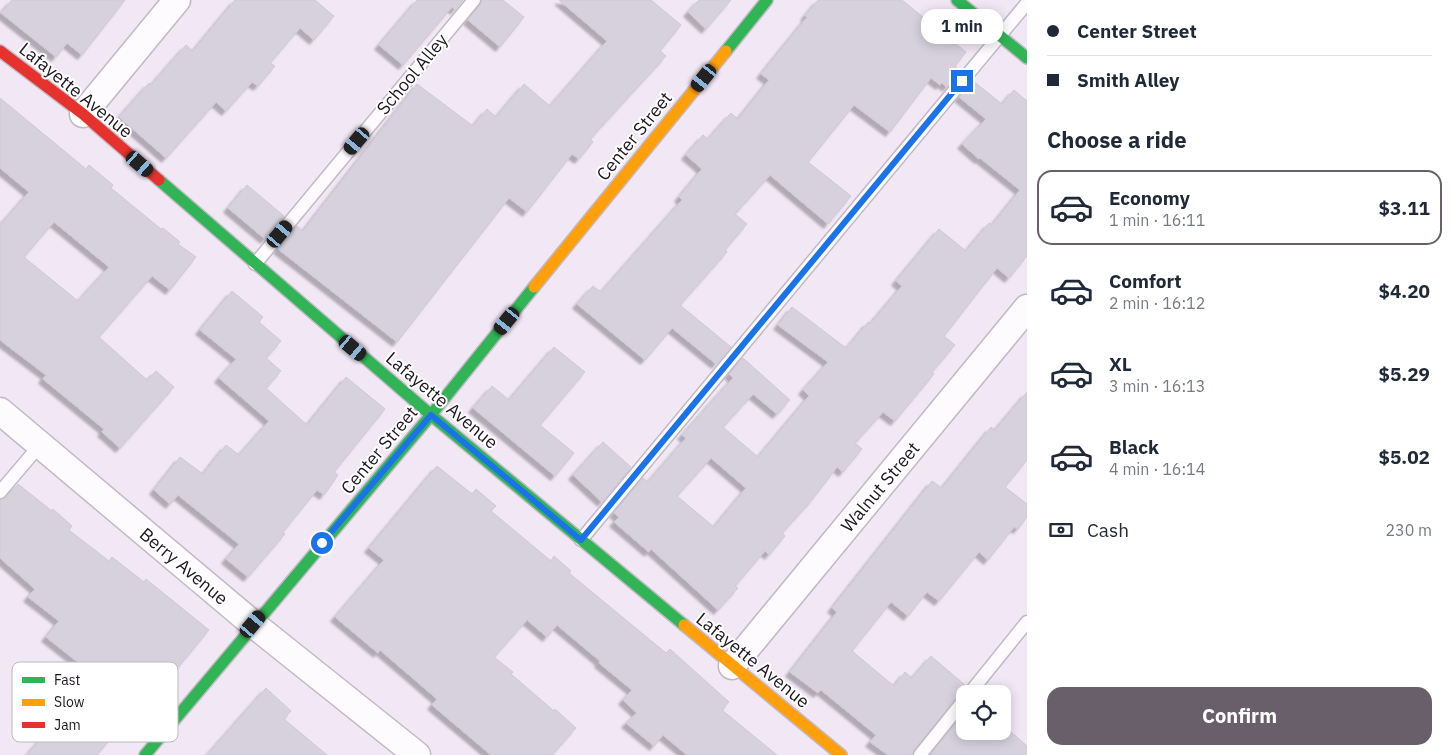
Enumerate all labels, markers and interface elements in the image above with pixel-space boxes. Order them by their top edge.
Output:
callout: 1 min [921,8,1003,44]
text: 1 min [941,16,983,36]
text: Center Street [1077,19,1197,43]
street label: School Alley [371,29,453,119]
street label: Lafayette Avenue [15,37,137,143]
car [688,62,719,94]
text: Smith Alley [1077,68,1179,92]
route end [951,70,973,92]
street label: Center Street [591,87,677,185]
car [341,125,372,157]
text: Choose a ride [1047,125,1187,154]
car [123,148,156,180]
icon: car [1049,185,1094,230]
text: Economy [1109,186,1190,210]
text: $3.11 [1378,196,1430,220]
text: 1 min · 16:11 [1109,210,1205,230]
car [264,218,295,250]
icon: car [1049,268,1094,313]
text: Comfort [1109,269,1182,293]
text: $4.20 [1378,279,1430,303]
text: 2 min · 16:12 [1109,293,1205,313]
car [491,305,522,337]
car [336,333,369,363]
street label: Lafayette Avenue [381,346,503,454]
icon: car [1049,351,1094,396]
text: XL [1109,352,1132,376]
text: $5.29 [1378,362,1430,386]
text: 3 min · 16:13 [1109,376,1205,396]
street label: Center Street [336,401,422,499]
icon: car [1049,434,1094,479]
text: Black [1109,435,1159,459]
street label: Walnut Street [836,437,924,537]
text: $5.02 [1378,445,1430,469]
text: 4 min · 16:14 [1109,459,1205,479]
icon: cash [1047,516,1075,544]
text: Cash [1087,518,1129,542]
text: 230 m [1385,520,1432,540]
street label: Berry Avenue [135,522,233,610]
route start [311,532,333,554]
street label: Lafayette Avenue [692,607,814,713]
car [237,608,268,640]
legend [12,662,178,742]
text: Fast [54,671,80,689]
map controls [956,685,1011,740]
button: locate [956,685,1011,740]
button: Confirm [1047,687,1432,745]
text: Slow [54,693,85,711]
text: Jam [54,716,81,734]

